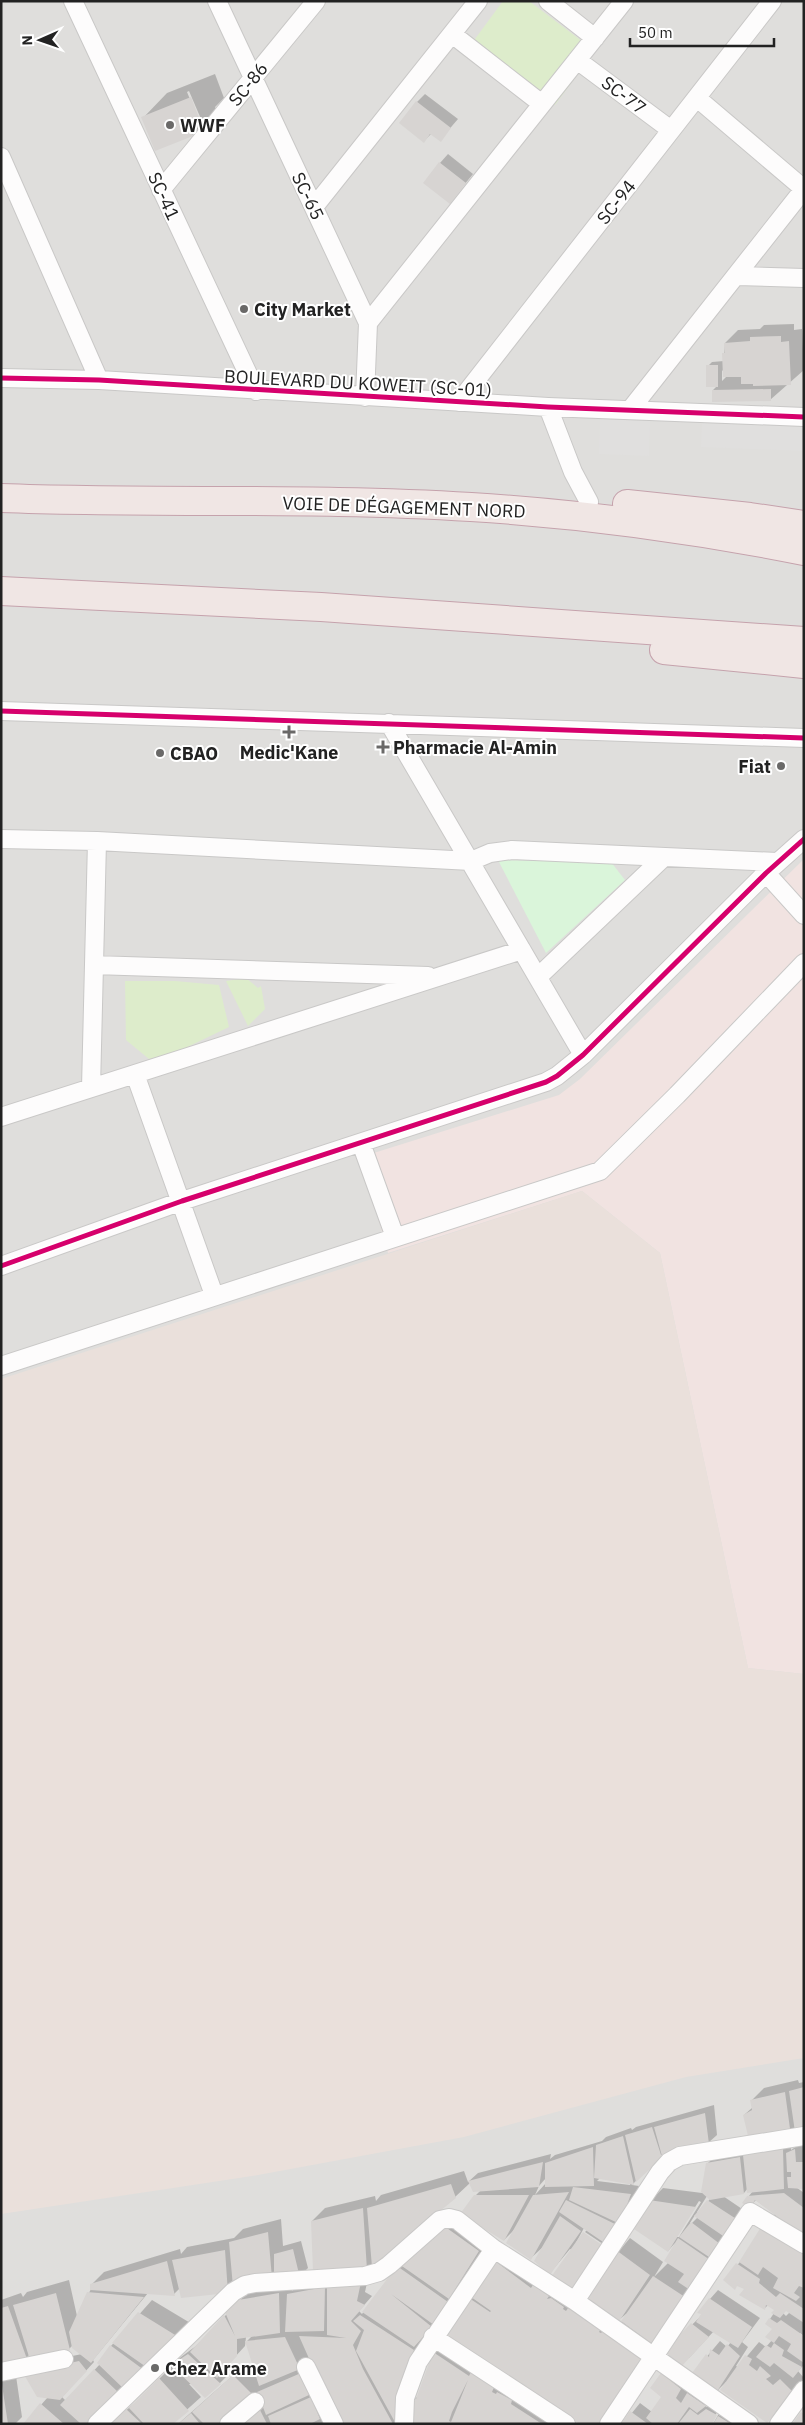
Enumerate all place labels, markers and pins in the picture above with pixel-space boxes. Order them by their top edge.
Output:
place label: WWF [180,114,226,137]
marker: WWF [164,119,176,131]
place label: City Market [254,298,351,321]
marker: City Market [238,303,250,315]
marker: Medic'Kane [282,725,296,739]
place label: Pharmacie Al-Amin [393,736,557,759]
place label: Medic'Kane [240,741,338,764]
marker: Pharmacie Al-Amin [377,741,389,753]
place label: CBAO [170,742,218,765]
marker: CBAO [154,747,166,759]
place label: Fiat [738,755,771,778]
marker: Fiat [775,760,787,772]
place label: Chez Arame [165,2357,267,2380]
marker: Chez Arame [149,2362,161,2374]

